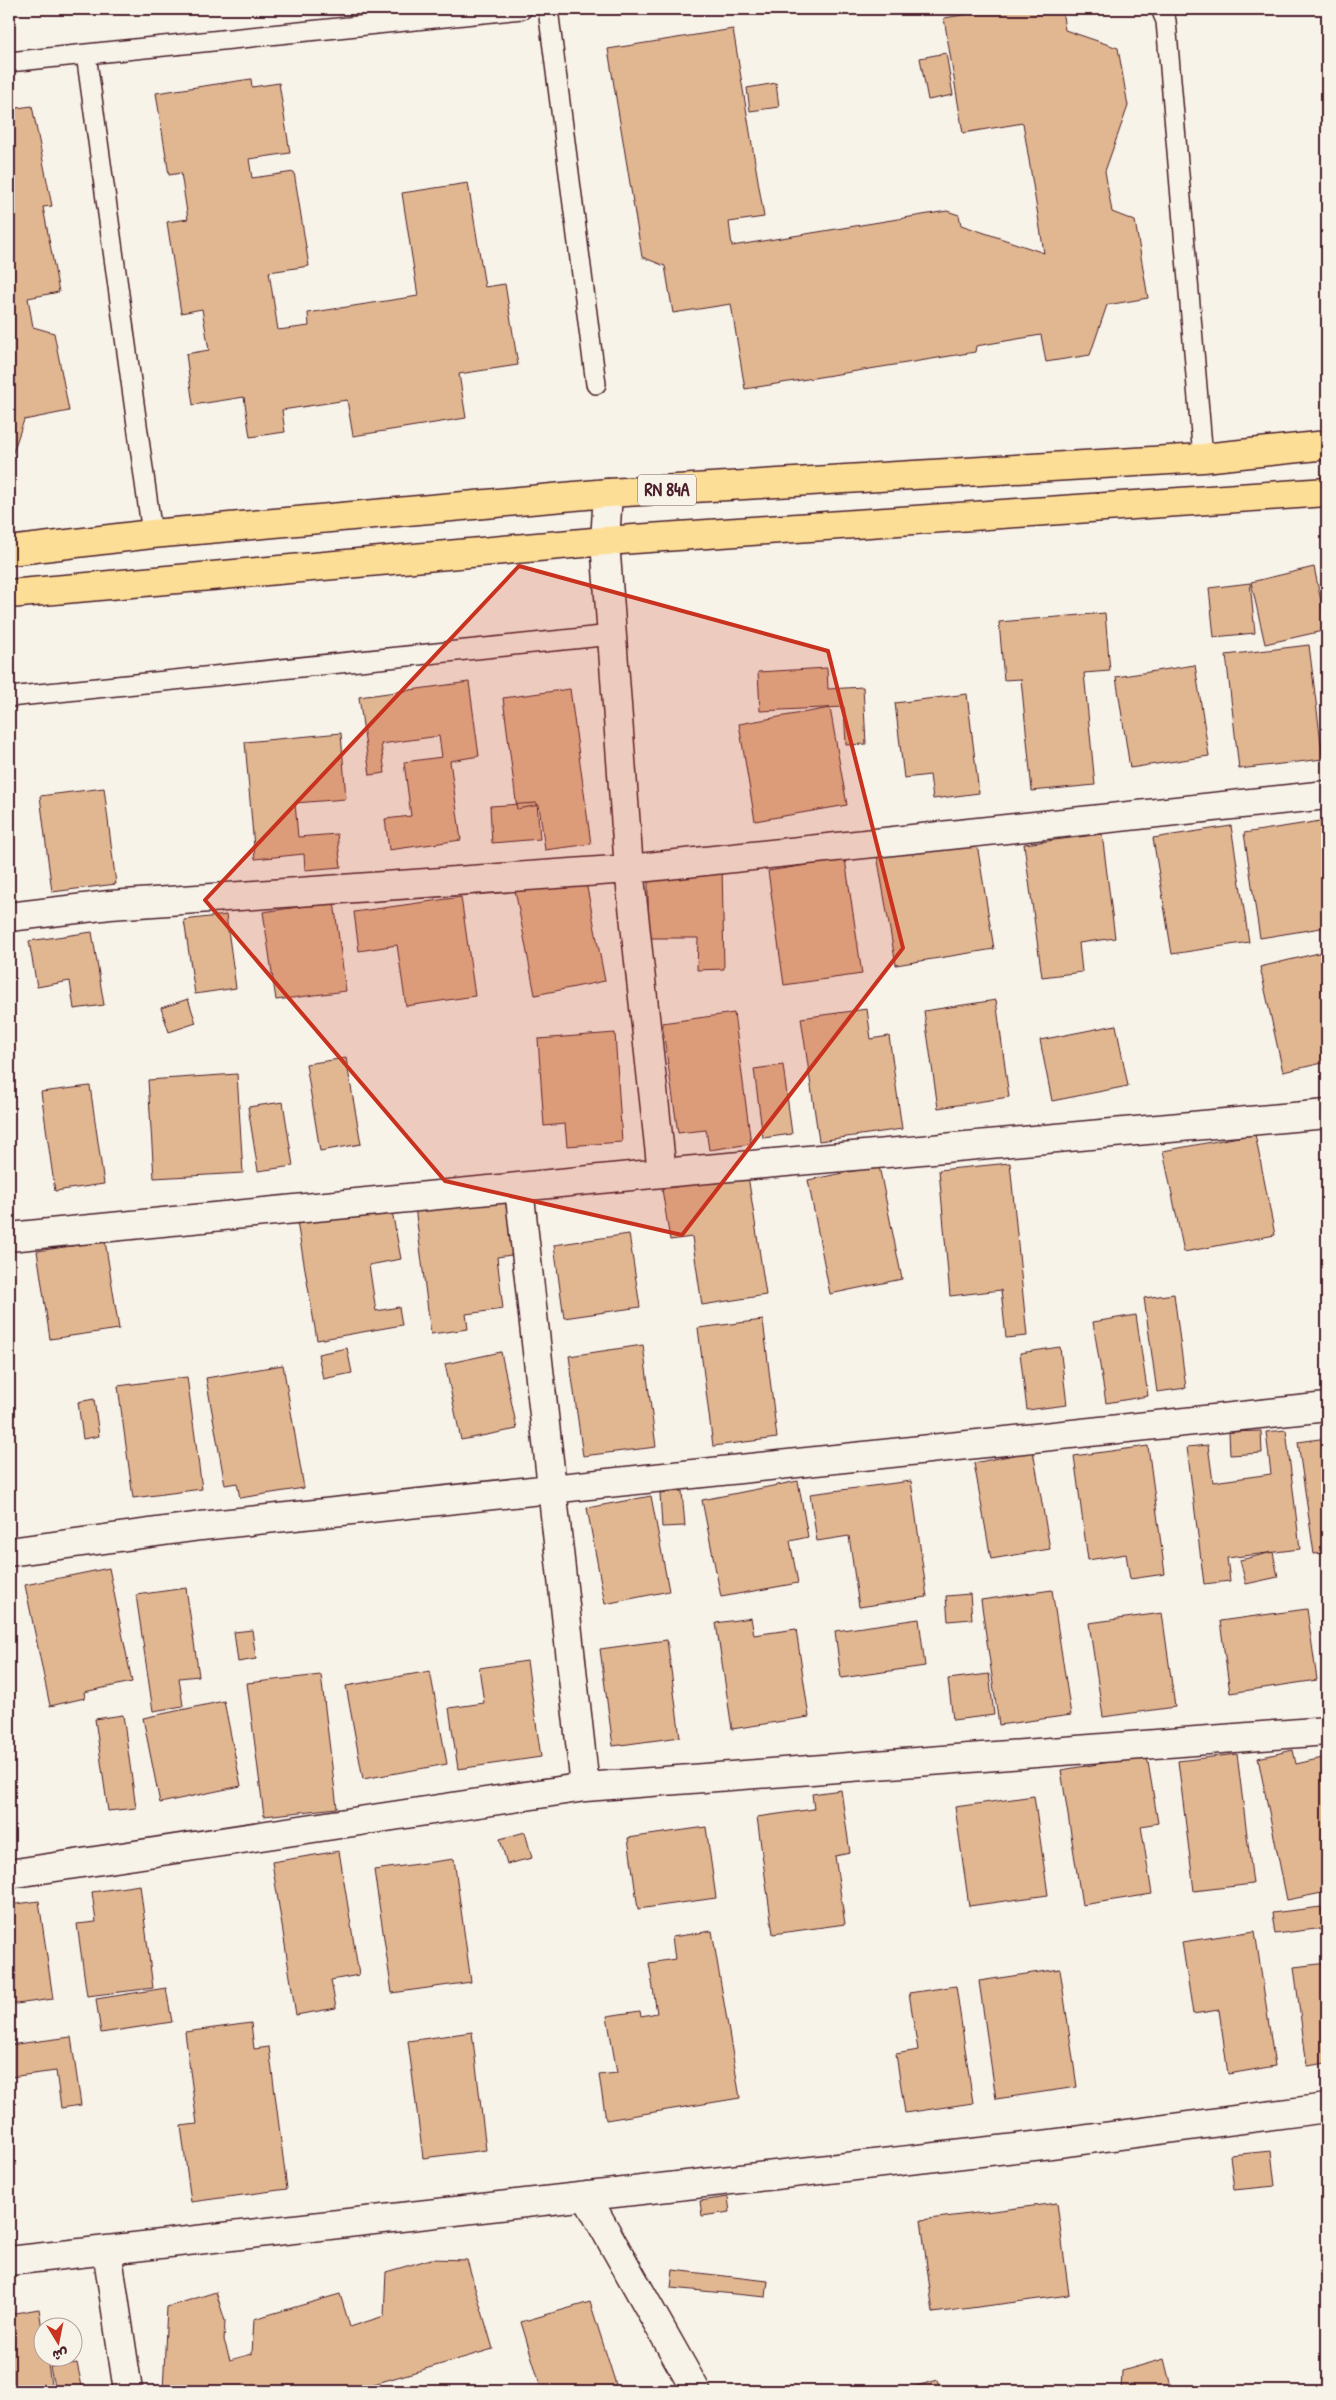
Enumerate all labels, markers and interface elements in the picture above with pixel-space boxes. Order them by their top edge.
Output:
road number: RN 84A [638,474,696,506]
north arrow [32,2318,82,2368]
text: ش [51,2345,70,2366]

